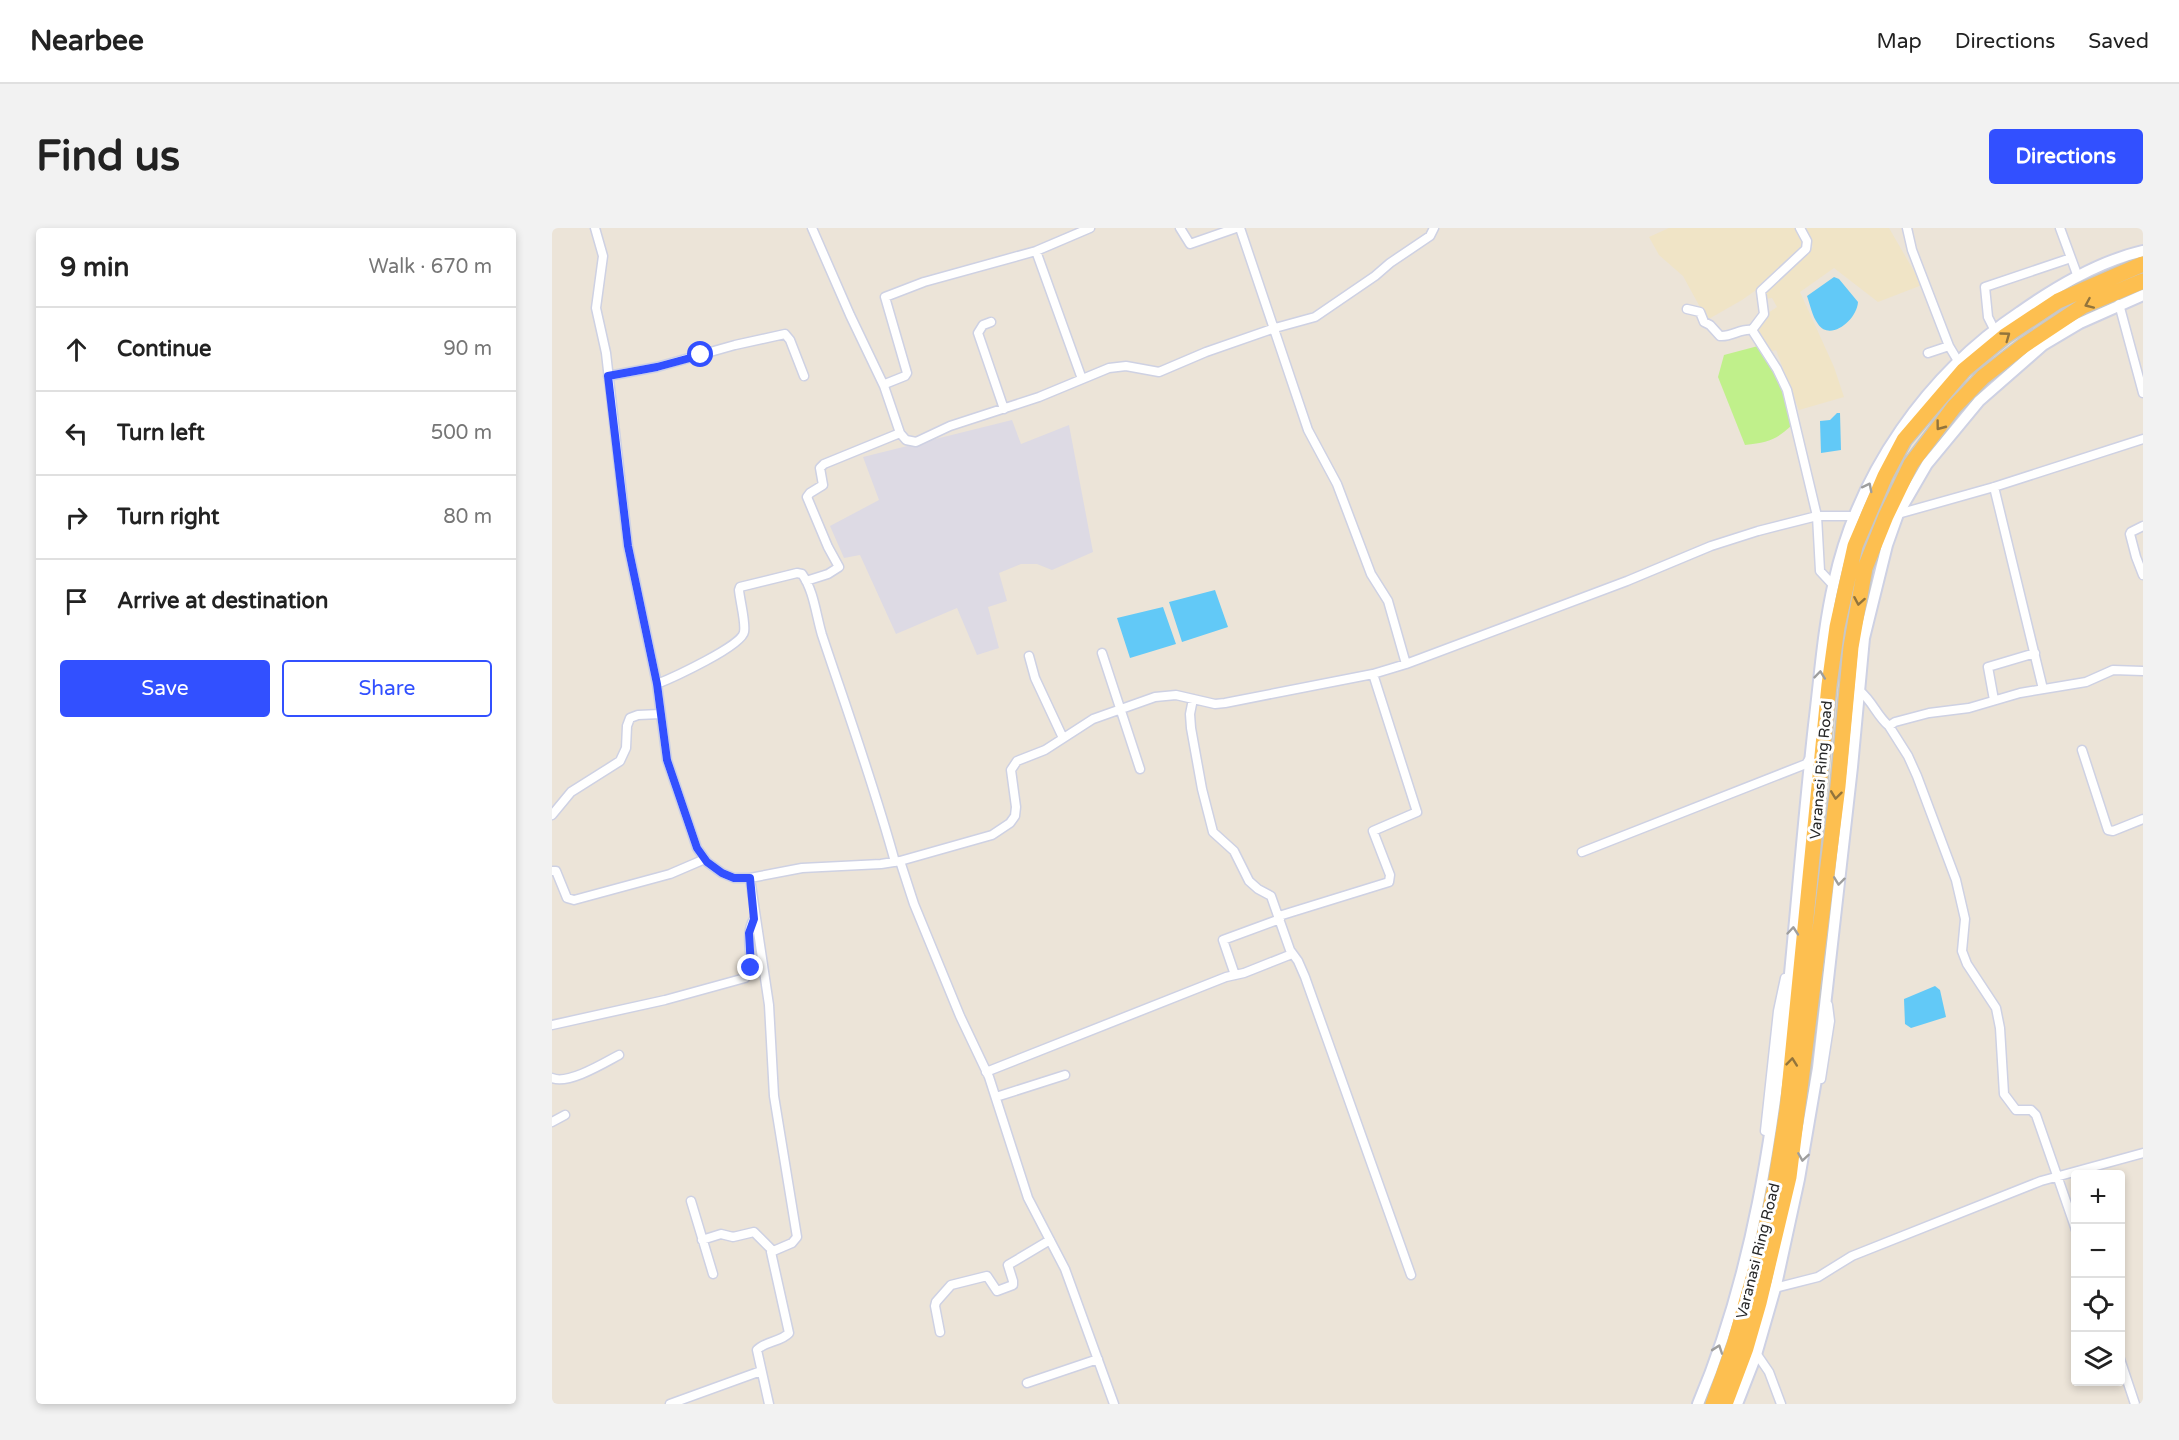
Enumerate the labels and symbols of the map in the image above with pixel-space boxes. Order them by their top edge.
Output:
one-way arrow [2084,297,2095,309]
one-way arrow [1999,332,2010,343]
route start [687,341,713,367]
one-way arrow [1936,420,1947,431]
one-way arrow [1861,482,1873,493]
one-way arrow [1853,596,1866,606]
one-way arrow [1813,670,1826,679]
street label: Varanasi Ring Road [1806,700,1836,840]
one-way arrow [1831,790,1843,800]
one-way arrow [1833,876,1846,885]
one-way arrow [1786,927,1799,936]
route end [737,954,763,980]
one-way arrow [1785,1057,1798,1066]
one-way arrow [1797,1152,1810,1162]
street label: Varanasi Ring Road [1732,1181,1784,1321]
one-way arrow [1710,1344,1723,1355]

